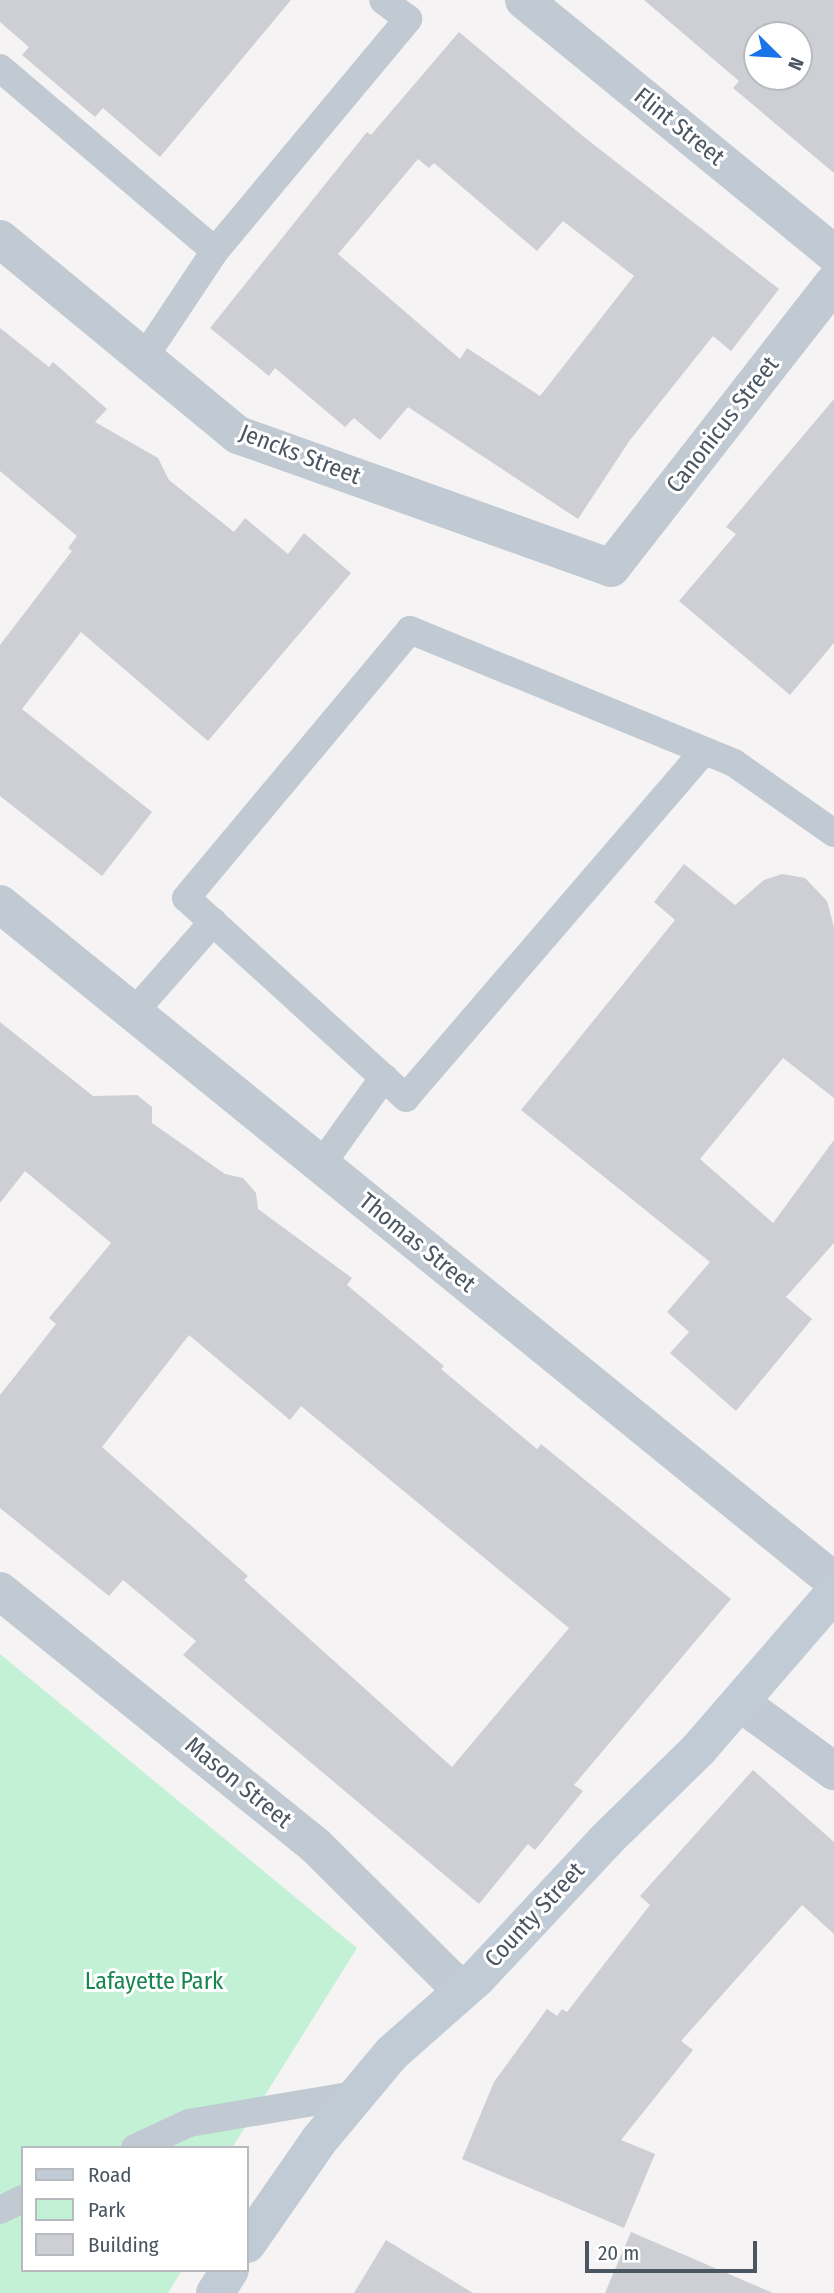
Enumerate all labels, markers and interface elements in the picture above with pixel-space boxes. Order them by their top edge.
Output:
north arrow [743,21,813,91]
text: N [783,54,809,74]
street label: Flint Street [628,82,730,172]
street label: Canonicus Street [661,351,785,499]
street label: Jencks Street [235,419,365,491]
street label: Thomas Street [353,1187,481,1299]
street label: Mason Street [179,1731,297,1835]
street label: County Street [479,1857,591,1973]
park label: Lafayette Park [85,1968,223,1996]
legend [21,2146,248,2272]
text: Road [88,2162,132,2188]
text: Park [88,2197,125,2223]
scale bar [589,2226,760,2270]
text: Building [88,2232,159,2258]
text: 20 m [598,2240,639,2266]

